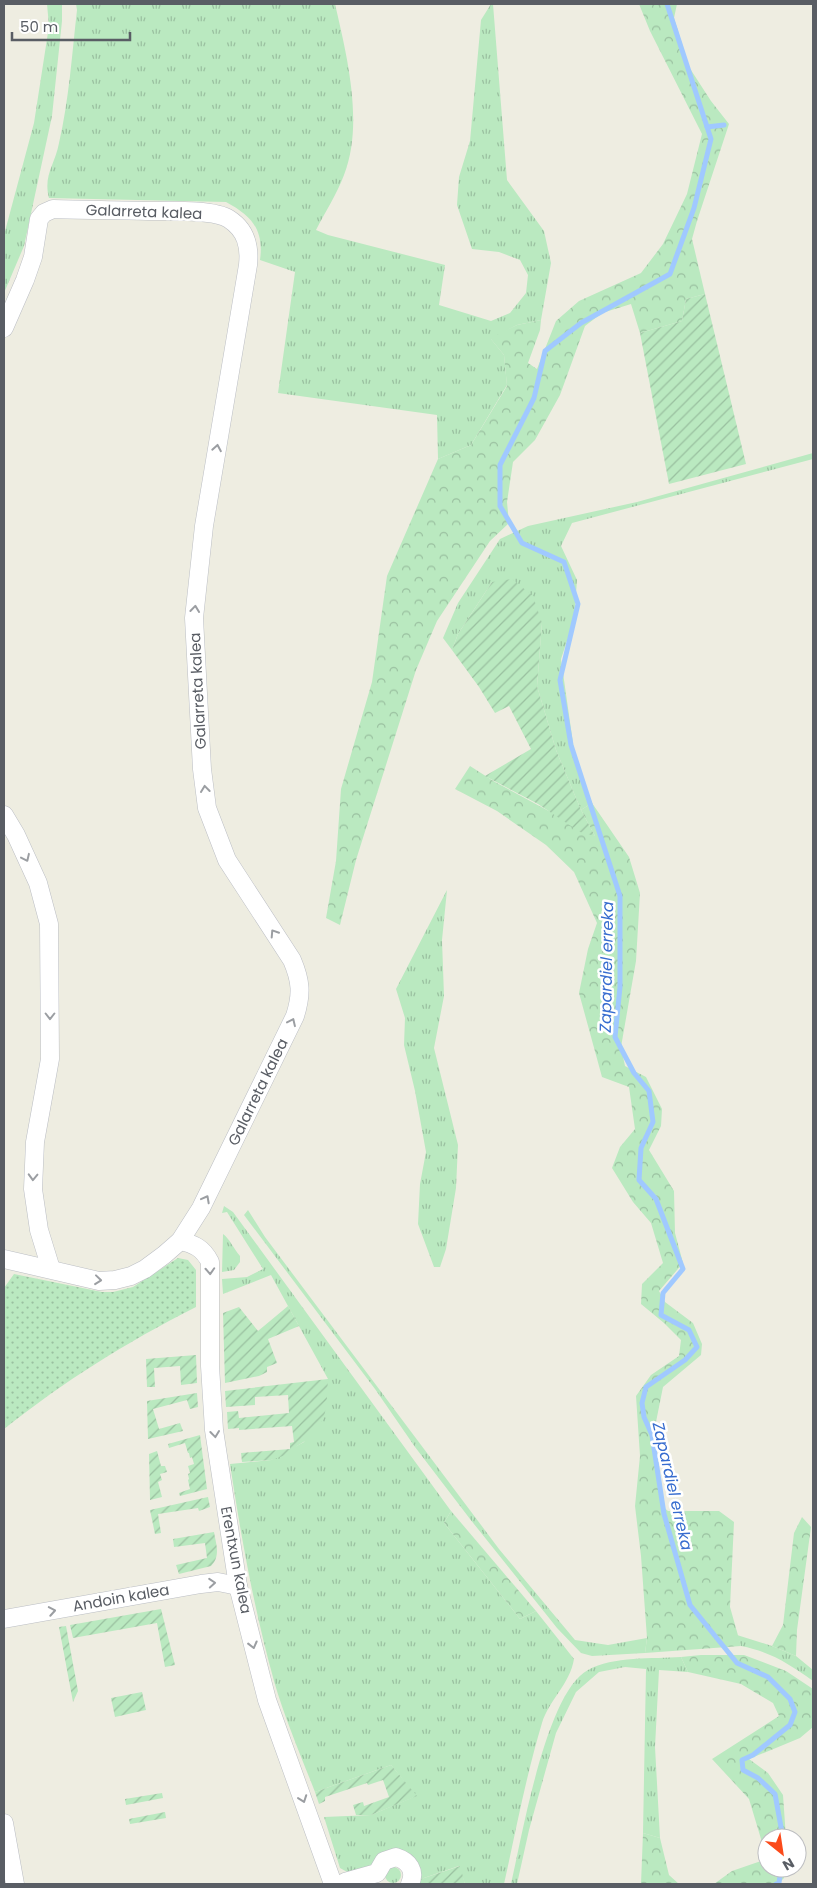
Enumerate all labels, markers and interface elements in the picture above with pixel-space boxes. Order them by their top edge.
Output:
scale bar [12,10,130,42]
text: 50 m [20,16,58,37]
street label: Galarreta kalea [85,199,203,224]
one-way arrow [211,444,222,452]
one-way arrow [189,605,200,613]
street label: Galarreta kalea [184,632,211,750]
one-way arrow [200,784,211,792]
one-way arrow [20,853,31,862]
water label: Zapardiel erreka [594,901,619,1034]
one-way arrow [271,930,281,939]
one-way arrow [45,1013,55,1021]
one-way arrow [285,1018,296,1027]
street label: Galarreta kalea [223,1035,293,1149]
one-way arrow [28,1174,39,1182]
one-way arrow [199,1196,209,1205]
one-way arrow [205,1268,216,1276]
one-way arrow [95,1274,103,1285]
water label: Zapardiel erreka [646,1419,699,1553]
one-way arrow [209,1430,220,1438]
street label: Erentxun kalea [216,1504,257,1615]
one-way arrow [208,1577,216,1588]
street label: Andoin kalea [71,1579,171,1616]
one-way arrow [47,1606,56,1616]
one-way arrow [247,1640,258,1649]
one-way arrow [297,1795,307,1803]
north arrow [757,1828,807,1878]
text: N [779,1853,798,1876]

